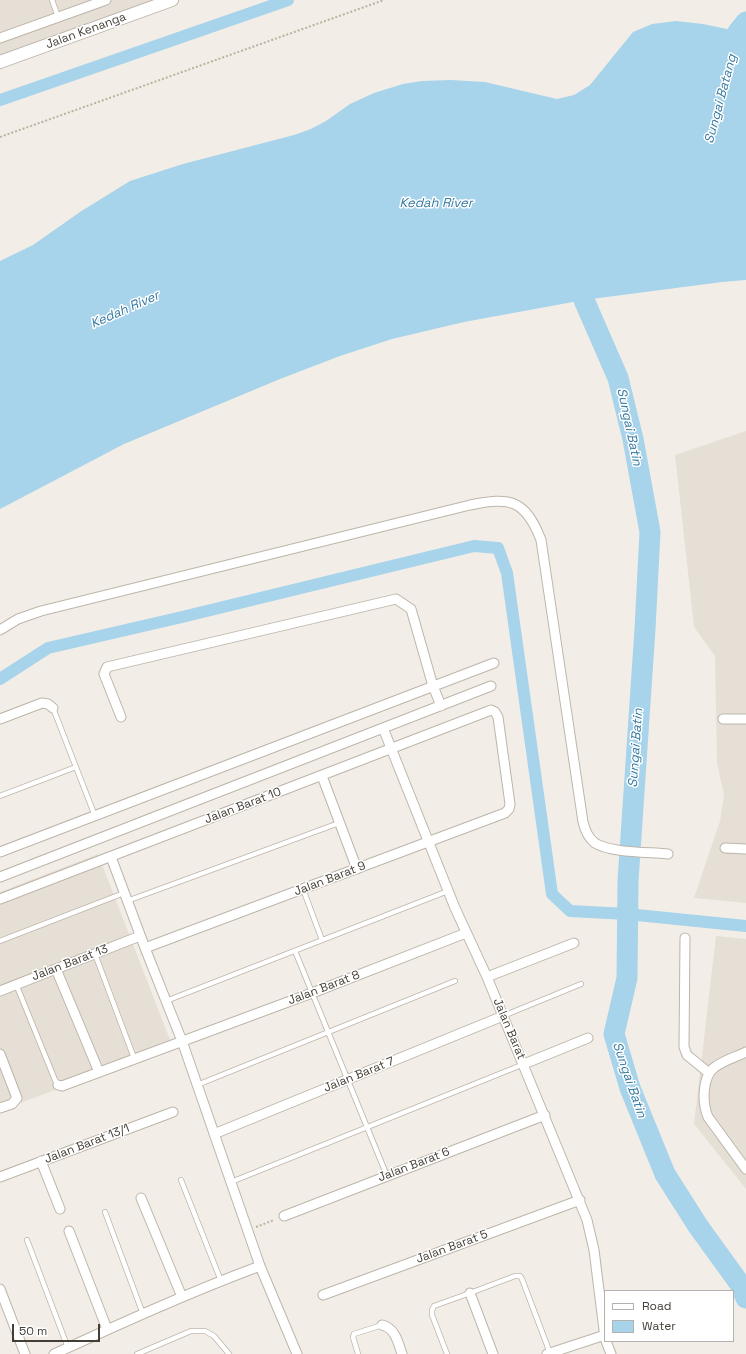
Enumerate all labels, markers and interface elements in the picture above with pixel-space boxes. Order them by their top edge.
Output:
street label: Jalan Kenanga [44,10,128,52]
water label: Sungai Batang [702,53,740,145]
water label: Kedah River [399,195,473,211]
water label: Kedah River [88,288,162,332]
water label: Sungai Batin [613,387,645,467]
water label: Sungai Batin [625,708,647,788]
street label: Jalan Barat 10 [203,785,283,827]
street label: Jalan Barat 9 [292,859,368,899]
street label: Jalan Barat 13 [30,942,110,984]
street label: Jalan Barat 8 [286,968,362,1008]
street label: Jalan Barat [490,996,528,1062]
water label: Sungai Batin [609,1040,649,1120]
street label: Jalan Barat 7 [322,1054,396,1096]
street label: Jalan Barat 13/1 [42,1121,132,1167]
street label: Jalan Barat 6 [376,1145,452,1185]
street label: Jalan Barat 5 [414,1227,490,1267]
legend [604,1290,734,1342]
text: Road [642,1298,671,1314]
scale bar [14,1316,102,1342]
text: Water [642,1318,676,1334]
text: 50 m [19,1323,47,1339]

